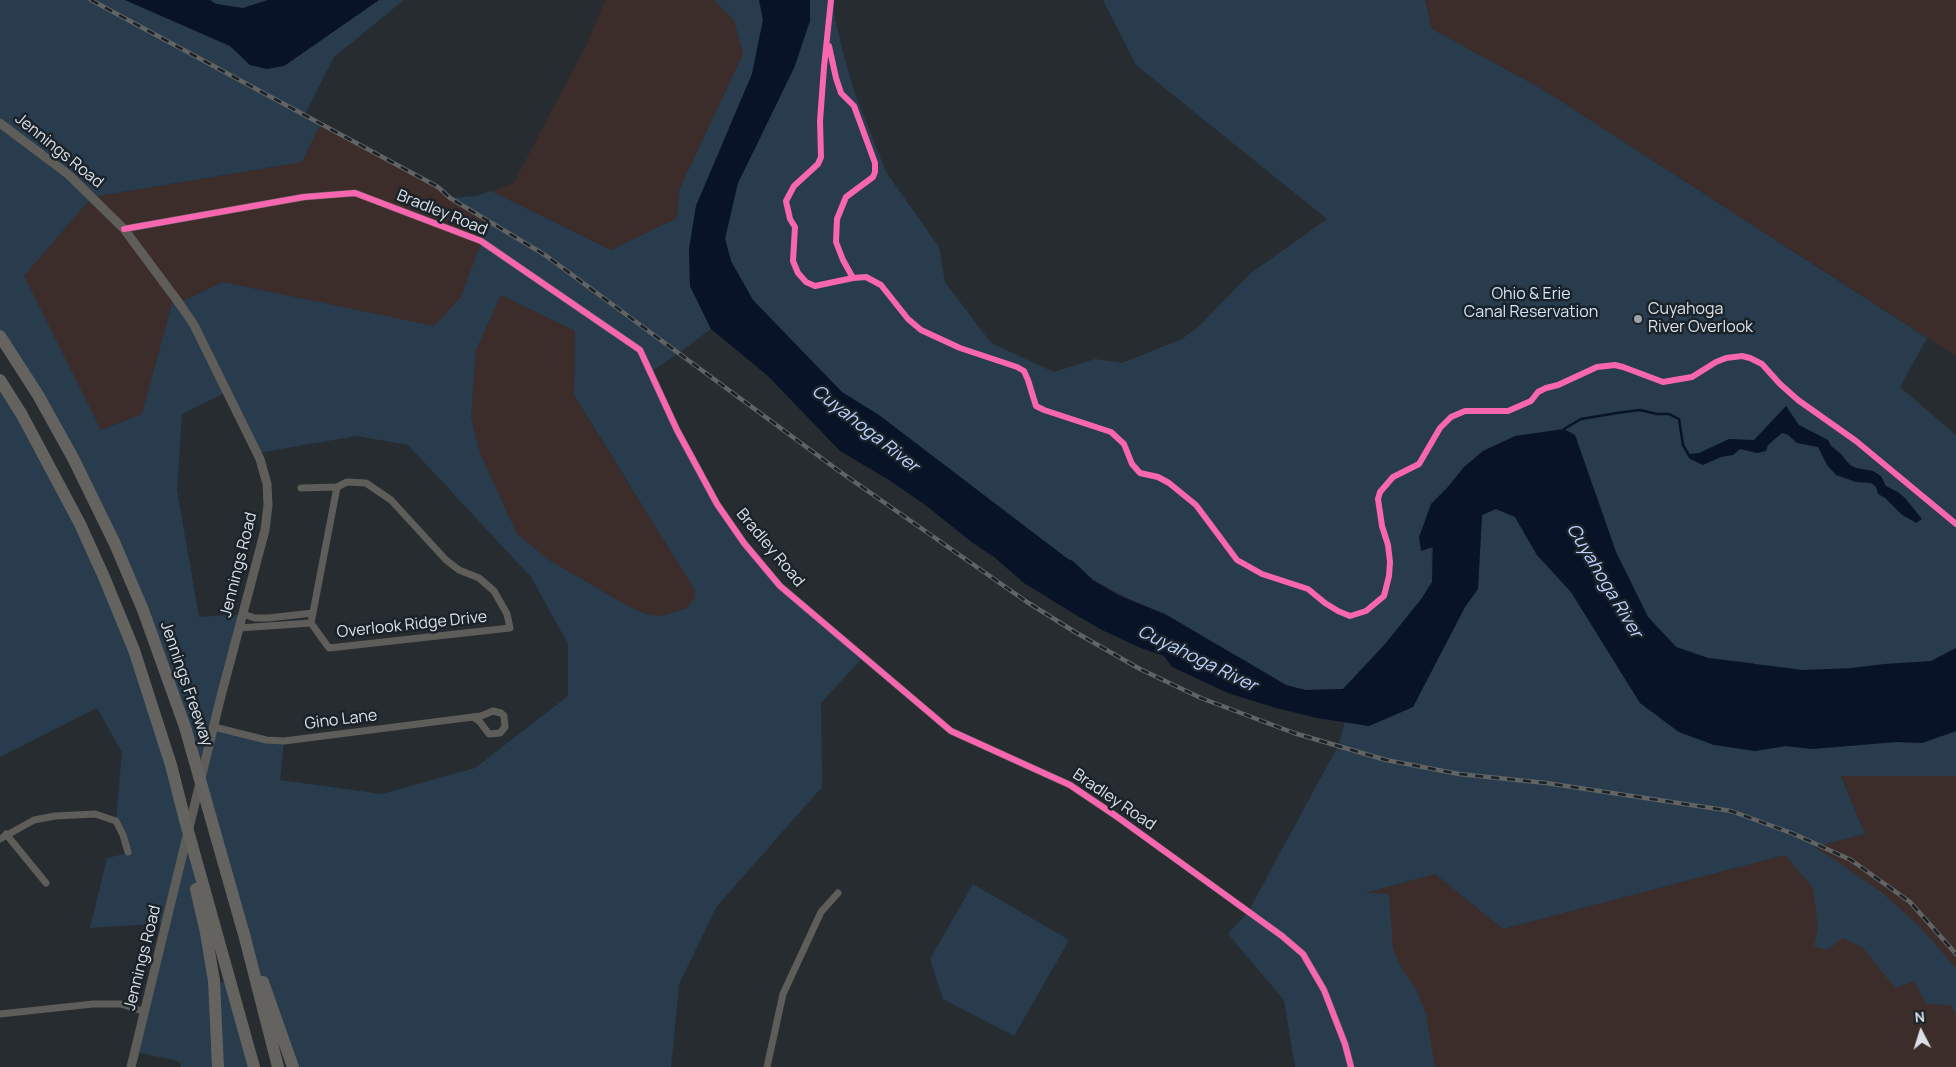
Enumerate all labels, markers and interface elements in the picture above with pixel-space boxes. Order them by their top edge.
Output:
street label: Jennings Road [11,110,107,192]
street label: Bradley Road [394,186,490,240]
park label: Ohio & Erie Canal Reservation [1464,285,1598,323]
place label: Cuyahoga River Overlook [1648,300,1753,338]
marker: Cuyahoga River Overlook [1632,313,1644,325]
water label: Cuyahoga River [807,381,923,477]
street label: Bradley Road [732,505,808,591]
street label: Jennings Road [217,510,261,620]
water label: Cuyahoga River [1561,520,1647,642]
street label: Overlook Ridge Drive [336,608,488,642]
street label: Jennings Freeway [156,619,216,749]
water label: Cuyahoga River [1134,621,1260,697]
street label: Gino Lane [304,706,378,734]
street label: Bradley Road [1069,765,1159,835]
street label: Jennings Road [121,903,165,1013]
north arrow [1896,1007,1946,1057]
text: N [1914,1007,1925,1026]

